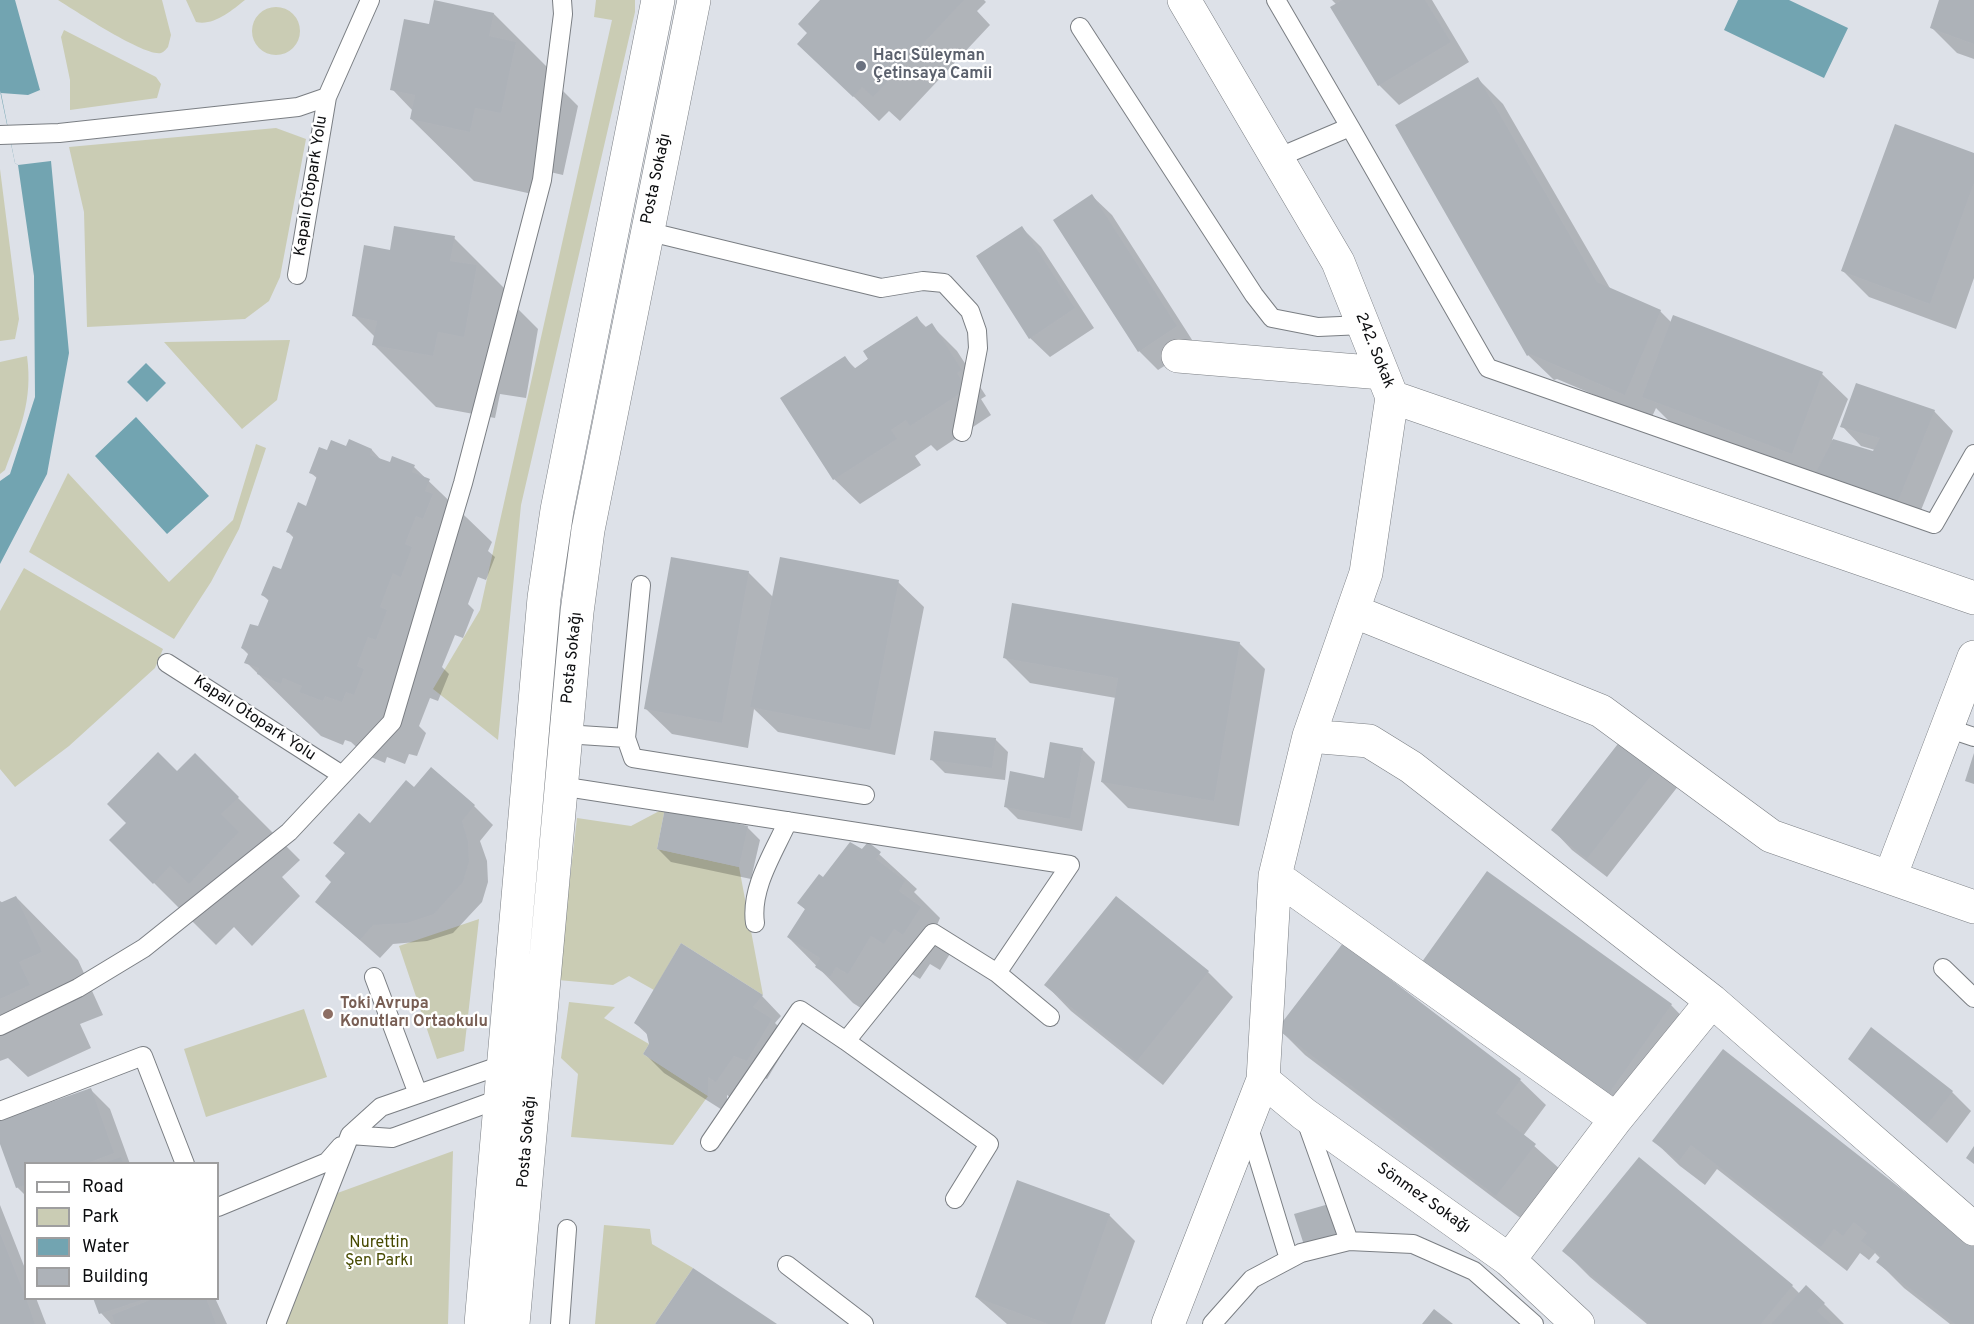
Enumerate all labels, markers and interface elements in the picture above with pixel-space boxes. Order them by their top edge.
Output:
place label: Hacı Süleyman Çetinsaya Camii [873,47,992,85]
marker: Hacı Süleyman Çetinsaya Camii [854,59,868,73]
street label: Kapalı Otopark Yolu [291,114,333,258]
street label: Posta Sokağı [638,132,676,226]
street label: 242. Sokak [1350,310,1398,392]
street label: Posta Sokağı [559,611,587,705]
street label: Kapalı Otopark Yolu [189,672,319,766]
place label: Toki Avrupa Konutları Ortaokulu [340,995,488,1033]
marker: Toki Avrupa Konutları Ortaokulu [321,1007,335,1021]
street label: Posta Sokağı [514,1095,542,1189]
street label: Sönmez Sokağı [1372,1160,1474,1238]
legend [24,1162,219,1300]
text: Road [82,1176,124,1199]
text: Park [82,1206,119,1229]
park label: Nurettin Şen Parkı [345,1234,413,1272]
text: Water [82,1236,129,1259]
text: Building [82,1266,148,1289]

